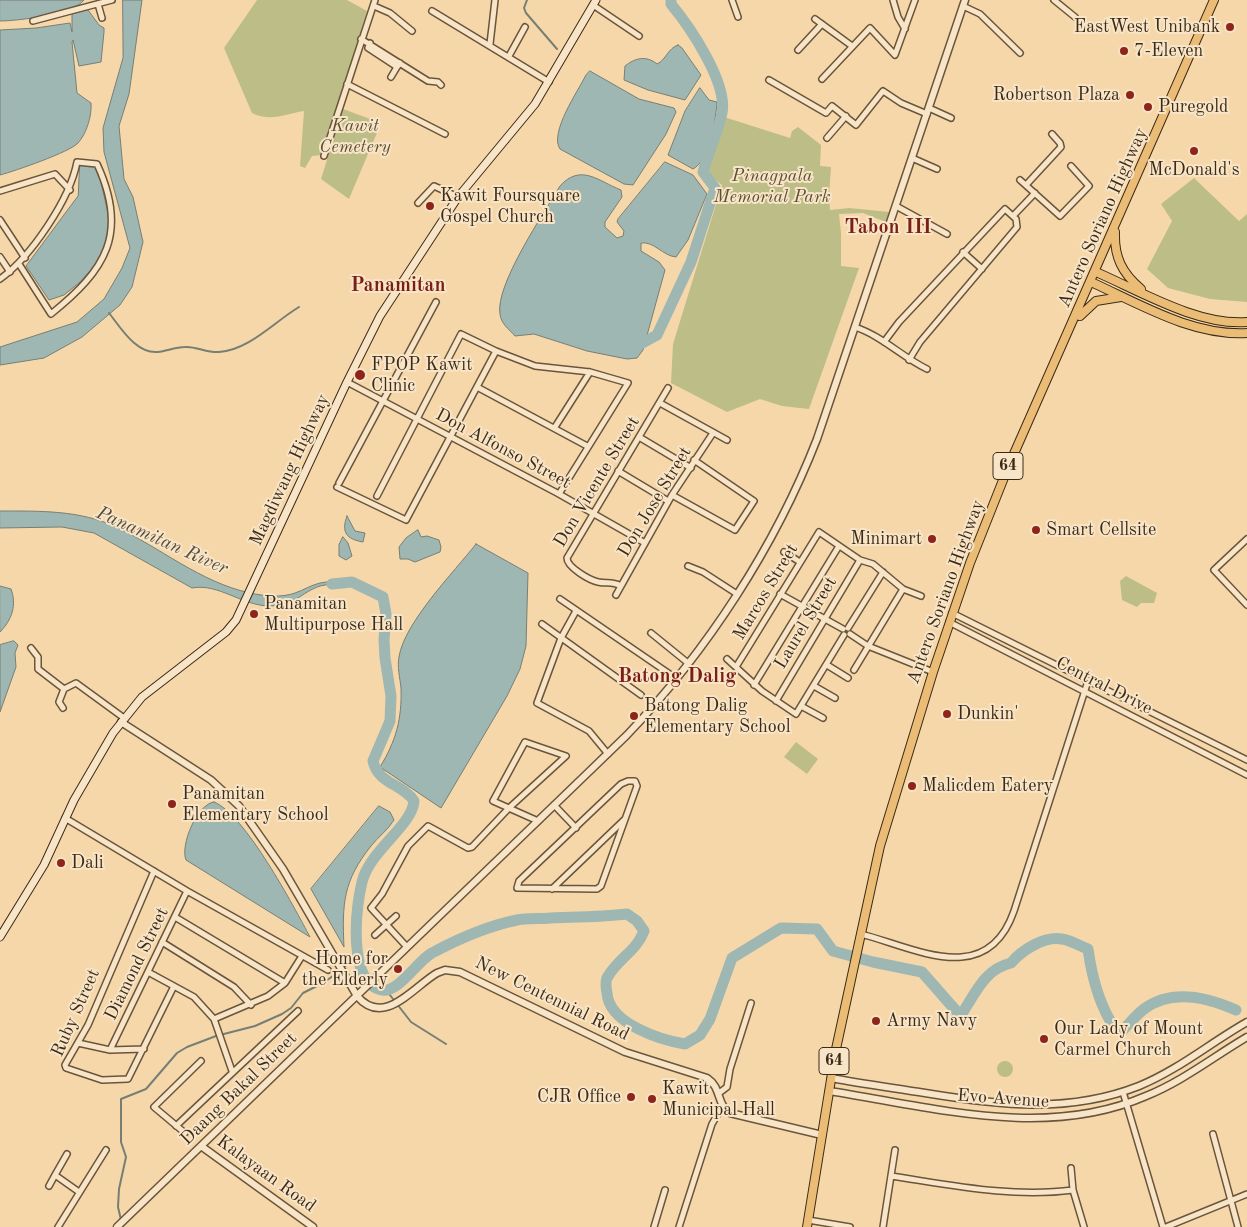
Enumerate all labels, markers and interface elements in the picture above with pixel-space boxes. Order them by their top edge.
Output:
place label: EastWest Unibank [1074,16,1220,38]
marker: EastWest Unibank [1224,21,1236,33]
place label: 7-Eleven [1134,40,1203,62]
marker: 7-Eleven [1118,45,1130,57]
place label: Robertson Plaza [993,84,1120,106]
marker: Robertson Plaza [1124,89,1136,101]
place label: Puregold [1158,96,1228,118]
marker: Puregold [1142,101,1154,113]
park label: Kawit Cemetery [319,115,391,158]
street label: Antero Soriano Highway [1054,125,1152,311]
marker: McDonald's [1188,145,1200,157]
place label: McDonald's [1149,159,1239,181]
park label: Pinagpala Memorial Park [713,165,831,208]
place label: Kawit Foursquare Gospel Church [440,185,580,228]
marker: Kawit Foursquare Gospel Church [424,200,436,212]
district label: Tabon III [844,216,932,240]
district label: Panamitan [350,274,446,298]
place label: FPOP Kawit Clinic [371,354,472,396]
marker: FPOP Kawit Clinic [353,368,367,382]
street label: Magdiwang Highway [245,391,335,549]
street label: Don Alfonso Street [432,404,574,494]
street label: Don Vicente Street [549,413,645,551]
street label: Don Jose Street [613,443,697,561]
road number: 64 [993,452,1023,480]
street label: Antero Soriano Highway [903,497,989,687]
water label: Panamitan River [93,502,231,580]
place label: Smart Cellsite [1046,519,1156,541]
marker: Smart Cellsite [1030,524,1042,536]
place label: Minimart [851,528,922,550]
marker: Minimart [926,533,938,545]
street label: Marcos Street [729,540,803,644]
street label: Laurel Street [770,573,842,673]
place label: Panamitan Multipurpose Hall [264,593,403,636]
marker: Panamitan Multipurpose Hall [248,608,260,620]
street label: Central Drive [1052,652,1156,720]
district label: Batong Dalig [618,665,736,689]
place label: Batong Dalig Elementary School [644,695,791,738]
place label: Dunkin' [957,703,1019,725]
marker: Dunkin' [941,708,953,720]
marker: Batong Dalig Elementary School [628,710,640,722]
place label: Malicdem Eatery [922,775,1053,797]
marker: Malicdem Eatery [906,780,918,792]
place label: Panamitan Elementary School [182,783,329,826]
marker: Panamitan Elementary School [166,798,178,810]
place label: Dali [71,852,104,874]
marker: Dali [55,857,67,869]
street label: Diamond Street [100,904,174,1024]
place label: Home for the Elderly [302,948,388,991]
street label: New Centennial Road [471,952,633,1046]
marker: Home for the Elderly [392,963,404,975]
street label: Ruby Street [47,966,105,1060]
place label: Army Navy [886,1010,977,1032]
marker: Army Navy [870,1015,882,1027]
place label: Our Lady of Mount Carmel Church [1054,1018,1203,1060]
street label: Daang Bakal Street [176,1028,302,1150]
marker: Our Lady of Mount Carmel Church [1038,1033,1050,1045]
road number: 64 [819,1048,849,1074]
place label: Kawit Municipal Hall [662,1078,775,1120]
street label: Evo Avenue [956,1085,1050,1113]
place label: CJR Office [537,1086,621,1108]
marker: CJR Office [625,1091,637,1103]
marker: Kawit Municipal Hall [646,1093,658,1105]
street label: Kalayaan Road [212,1131,320,1217]

